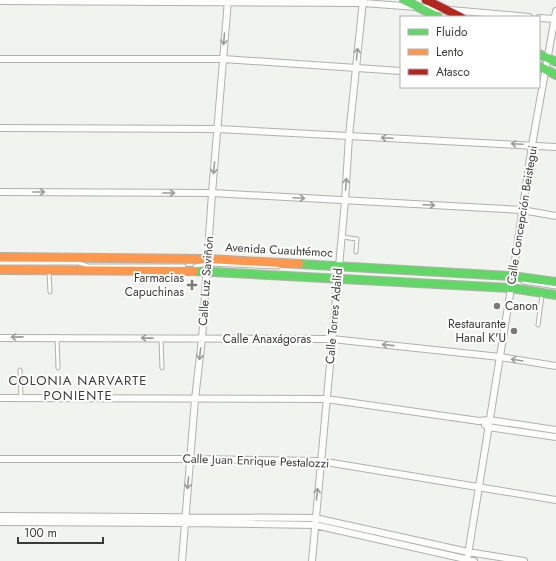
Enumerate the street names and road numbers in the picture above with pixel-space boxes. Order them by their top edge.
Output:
street label: Calle Concepción Beistegui [502,144,542,286]
street label: Calle Luz Saviñón [194,236,218,326]
street label: Avenida Cuauhtémoc [225,238,334,262]
street label: Calle Torres Adalid [321,267,347,365]
street label: Calle Anaxágoras [223,330,311,348]
street label: Calle Juan Enrique Pestalozzi [182,449,330,473]

